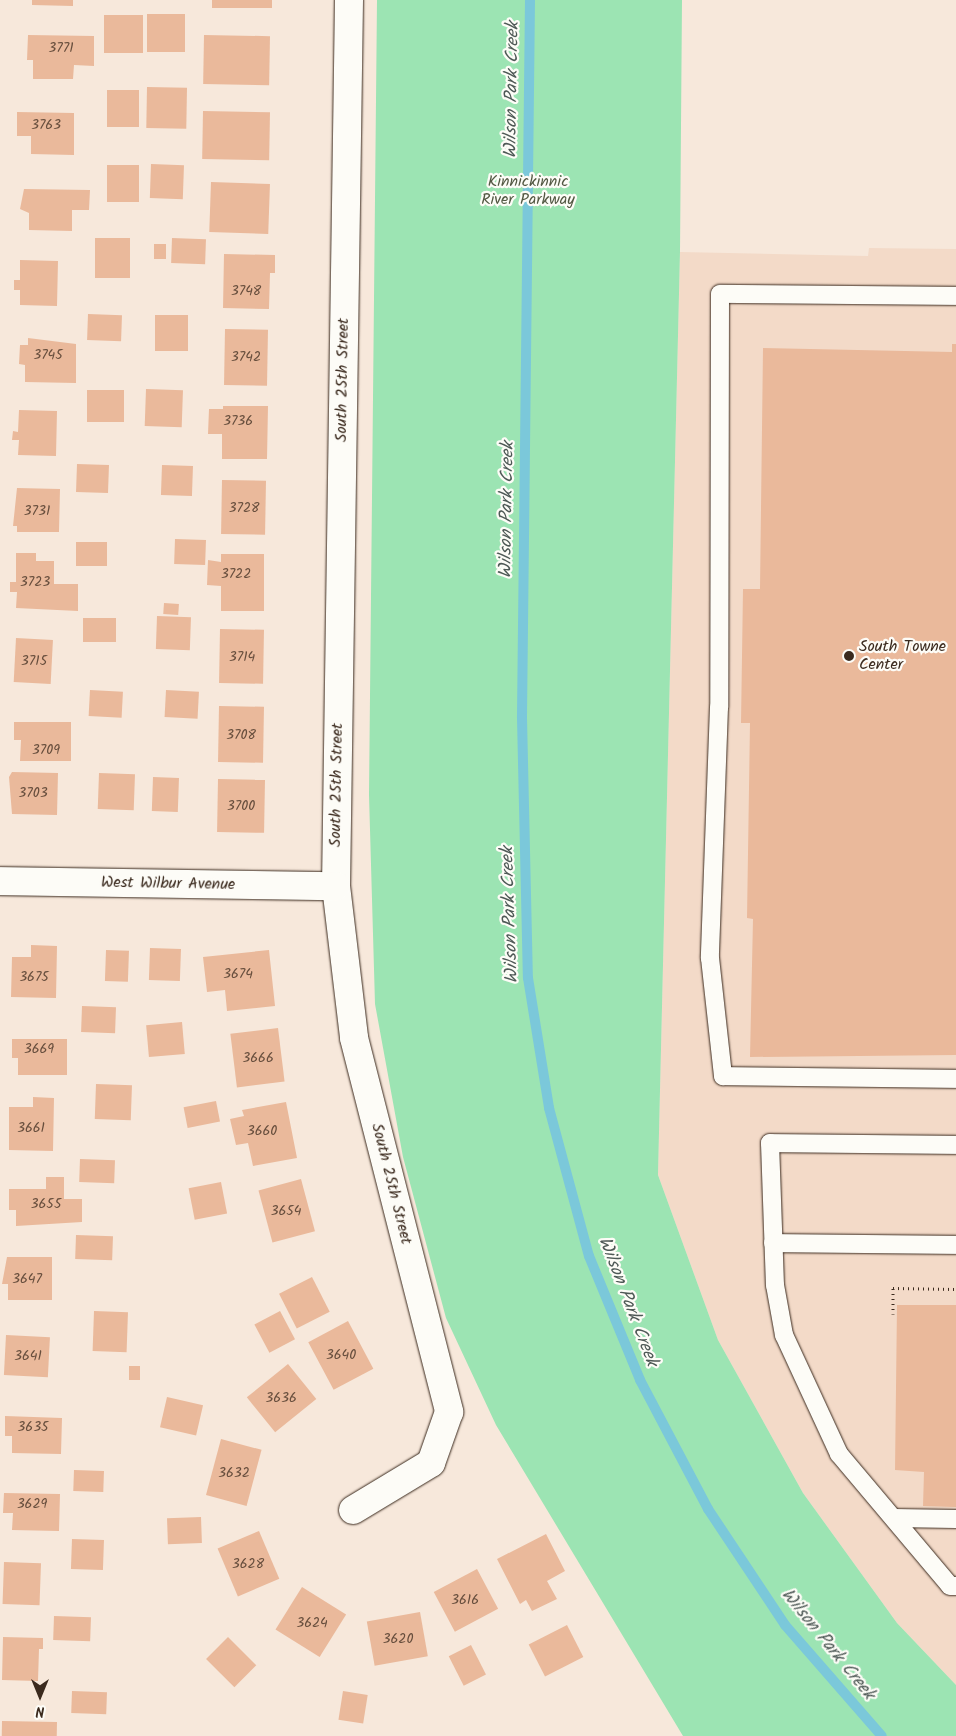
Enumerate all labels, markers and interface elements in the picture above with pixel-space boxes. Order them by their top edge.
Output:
water label: Wilson Park Creek [501,22,525,158]
house number: 3771 [48,40,74,56]
house number: 3763 [31,117,61,133]
park label: Kinnickinnic River Parkway [481,172,575,210]
house number: 3748 [231,283,261,299]
street label: South 25th Street [332,318,354,442]
house number: 3745 [33,347,63,363]
house number: 3742 [231,349,261,365]
house number: 3736 [223,413,253,429]
water label: Wilson Park Creek [496,442,520,578]
house number: 3728 [228,500,260,516]
house number: 3731 [24,503,50,519]
house number: 3722 [221,566,251,582]
house number: 3723 [20,574,50,590]
place label: South Towne Center [859,637,946,675]
house number: 3714 [229,649,255,665]
marker: South Towne Center [843,650,855,662]
house number: 3715 [21,653,47,669]
street label: South 25th Street [326,723,348,847]
house number: 3708 [226,727,256,743]
house number: 3709 [32,742,60,758]
house number: 3703 [18,785,48,801]
house number: 3700 [227,798,255,814]
water label: Wilson Park Creek [498,846,524,984]
street label: West Wilbur Avenue [101,873,235,895]
house number: 3674 [223,966,253,982]
house number: 3675 [19,969,49,985]
house number: 3669 [24,1041,54,1057]
house number: 3666 [242,1050,274,1066]
house number: 3661 [17,1120,45,1136]
street label: South 25th Street [367,1121,415,1247]
house number: 3660 [247,1123,277,1139]
house number: 3655 [31,1196,61,1212]
house number: 3654 [270,1203,302,1219]
water label: Wilson Park Creek [592,1234,662,1370]
house number: 3647 [12,1271,42,1287]
house number: 3640 [326,1347,356,1363]
house number: 3641 [14,1348,42,1364]
house number: 3636 [265,1390,297,1406]
house number: 3635 [17,1419,49,1435]
house number: 3632 [218,1465,250,1481]
house number: 3629 [17,1496,47,1512]
house number: 3628 [232,1556,264,1572]
water label: Wilson Park Creek [776,1585,878,1705]
house number: 3616 [451,1592,479,1608]
house number: 3624 [296,1615,328,1631]
house number: 3620 [383,1631,413,1647]
north arrow [15,1671,65,1721]
text: N [36,1700,44,1722]

